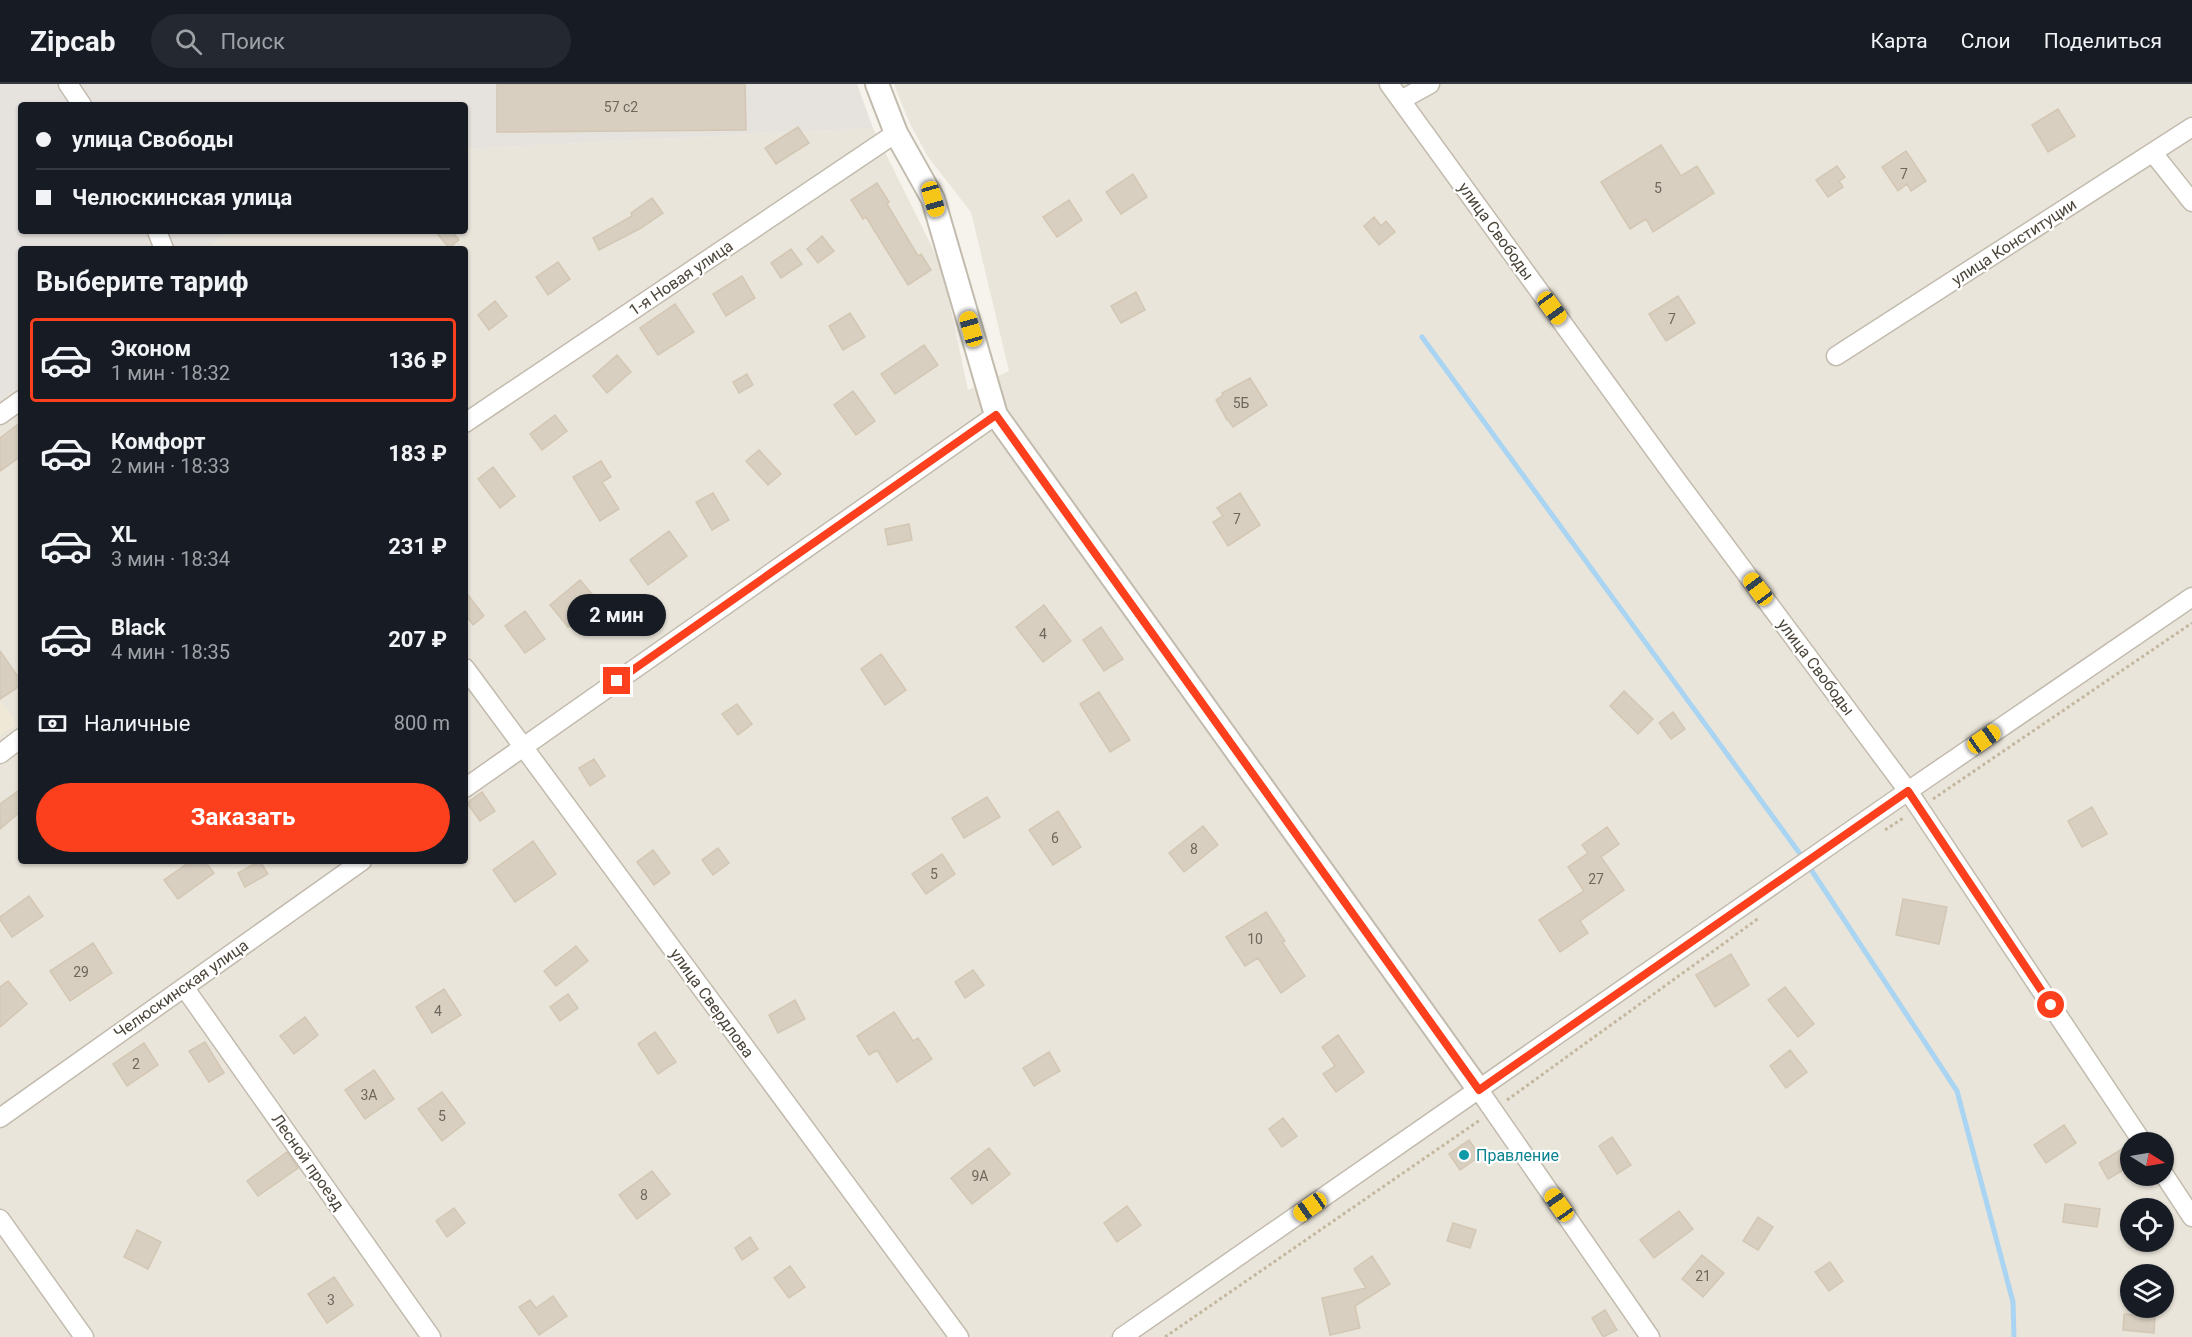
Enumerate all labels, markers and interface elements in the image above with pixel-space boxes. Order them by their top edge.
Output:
search box [151,14,571,68]
text: Zipcab [30,25,115,58]
icon: search [172,25,205,58]
text: Поиск [220,29,285,54]
text: Карта [1871,29,1928,53]
text: Слои [1961,29,2011,53]
text: Поделиться [2044,29,2162,53]
house number: 57 с2 [604,99,638,115]
text: улица Свободы [72,127,234,152]
house number: 7 [1900,166,1908,182]
street label: улица Свободы [1454,178,1538,284]
car [919,179,947,219]
house number: 5 [1654,180,1662,196]
text: Челюскинская улица [72,185,292,210]
street label: улица Конституции [1948,195,2080,289]
street label: 1-я Новая улица [625,236,737,320]
text: Выберите тариф [36,266,248,298]
car [1534,288,1570,328]
car [957,309,985,349]
house number: 7 [1668,311,1676,327]
icon: car [39,333,93,387]
text: Эконом [111,336,191,361]
text: 136 ₽ [388,348,447,373]
text: 1 мин · 18:32 [111,361,230,385]
house number: 5Б [1233,395,1250,411]
icon: car [39,426,93,480]
text: Комфорт [111,429,206,454]
text: 183 ₽ [388,441,447,466]
text: 2 мин · 18:33 [111,454,230,478]
house number: 7 [1233,511,1241,527]
icon: car [39,519,93,573]
text: XL [111,522,137,547]
text: 231 ₽ [388,534,447,559]
text: 3 мин · 18:34 [111,547,230,571]
car [1740,569,1776,609]
callout: 2 мин [568,594,666,636]
text: 2 мин [589,603,644,627]
icon: car [39,612,93,666]
text: Black [111,615,166,640]
street label: улица Свободы [1773,615,1859,719]
house number: 4 [1039,626,1047,642]
text: 207 ₽ [388,627,447,652]
text: 4 мин · 18:35 [111,640,230,664]
route end [603,667,630,694]
icon: cash [36,707,69,740]
text: Наличные [84,711,190,736]
text: 800 m [394,711,450,735]
car [1964,721,2004,757]
button: Заказать [36,783,450,852]
house number: 6 [1051,830,1059,846]
house number: 8 [1190,841,1198,857]
house number: 5 [930,866,938,882]
house number: 27 [1588,871,1604,887]
house number: 10 [1247,931,1263,947]
street label: Челюскинская улица [110,935,252,1043]
street label: улица Свердлова [666,945,758,1061]
house number: 29 [73,964,89,980]
route start [2037,991,2064,1018]
house number: 4 [434,1003,442,1019]
house number: 2 [132,1056,140,1072]
house number: 3А [360,1087,378,1103]
house number: 5 [438,1108,446,1124]
street label: Лесной проезд [268,1110,348,1214]
north arrow [2120,1132,2174,1186]
map controls [2120,1132,2174,1318]
place label: Правление [1476,1146,1559,1165]
marker: Правление [1457,1148,1471,1162]
house number: 9А [971,1168,989,1184]
car [1541,1185,1577,1225]
house number: 8 [640,1187,648,1203]
car [1290,1189,1330,1225]
button: locate [2120,1198,2174,1252]
button: layers [2120,1264,2174,1318]
house number: 21 [1695,1268,1711,1284]
house number: 3 [327,1292,335,1308]

